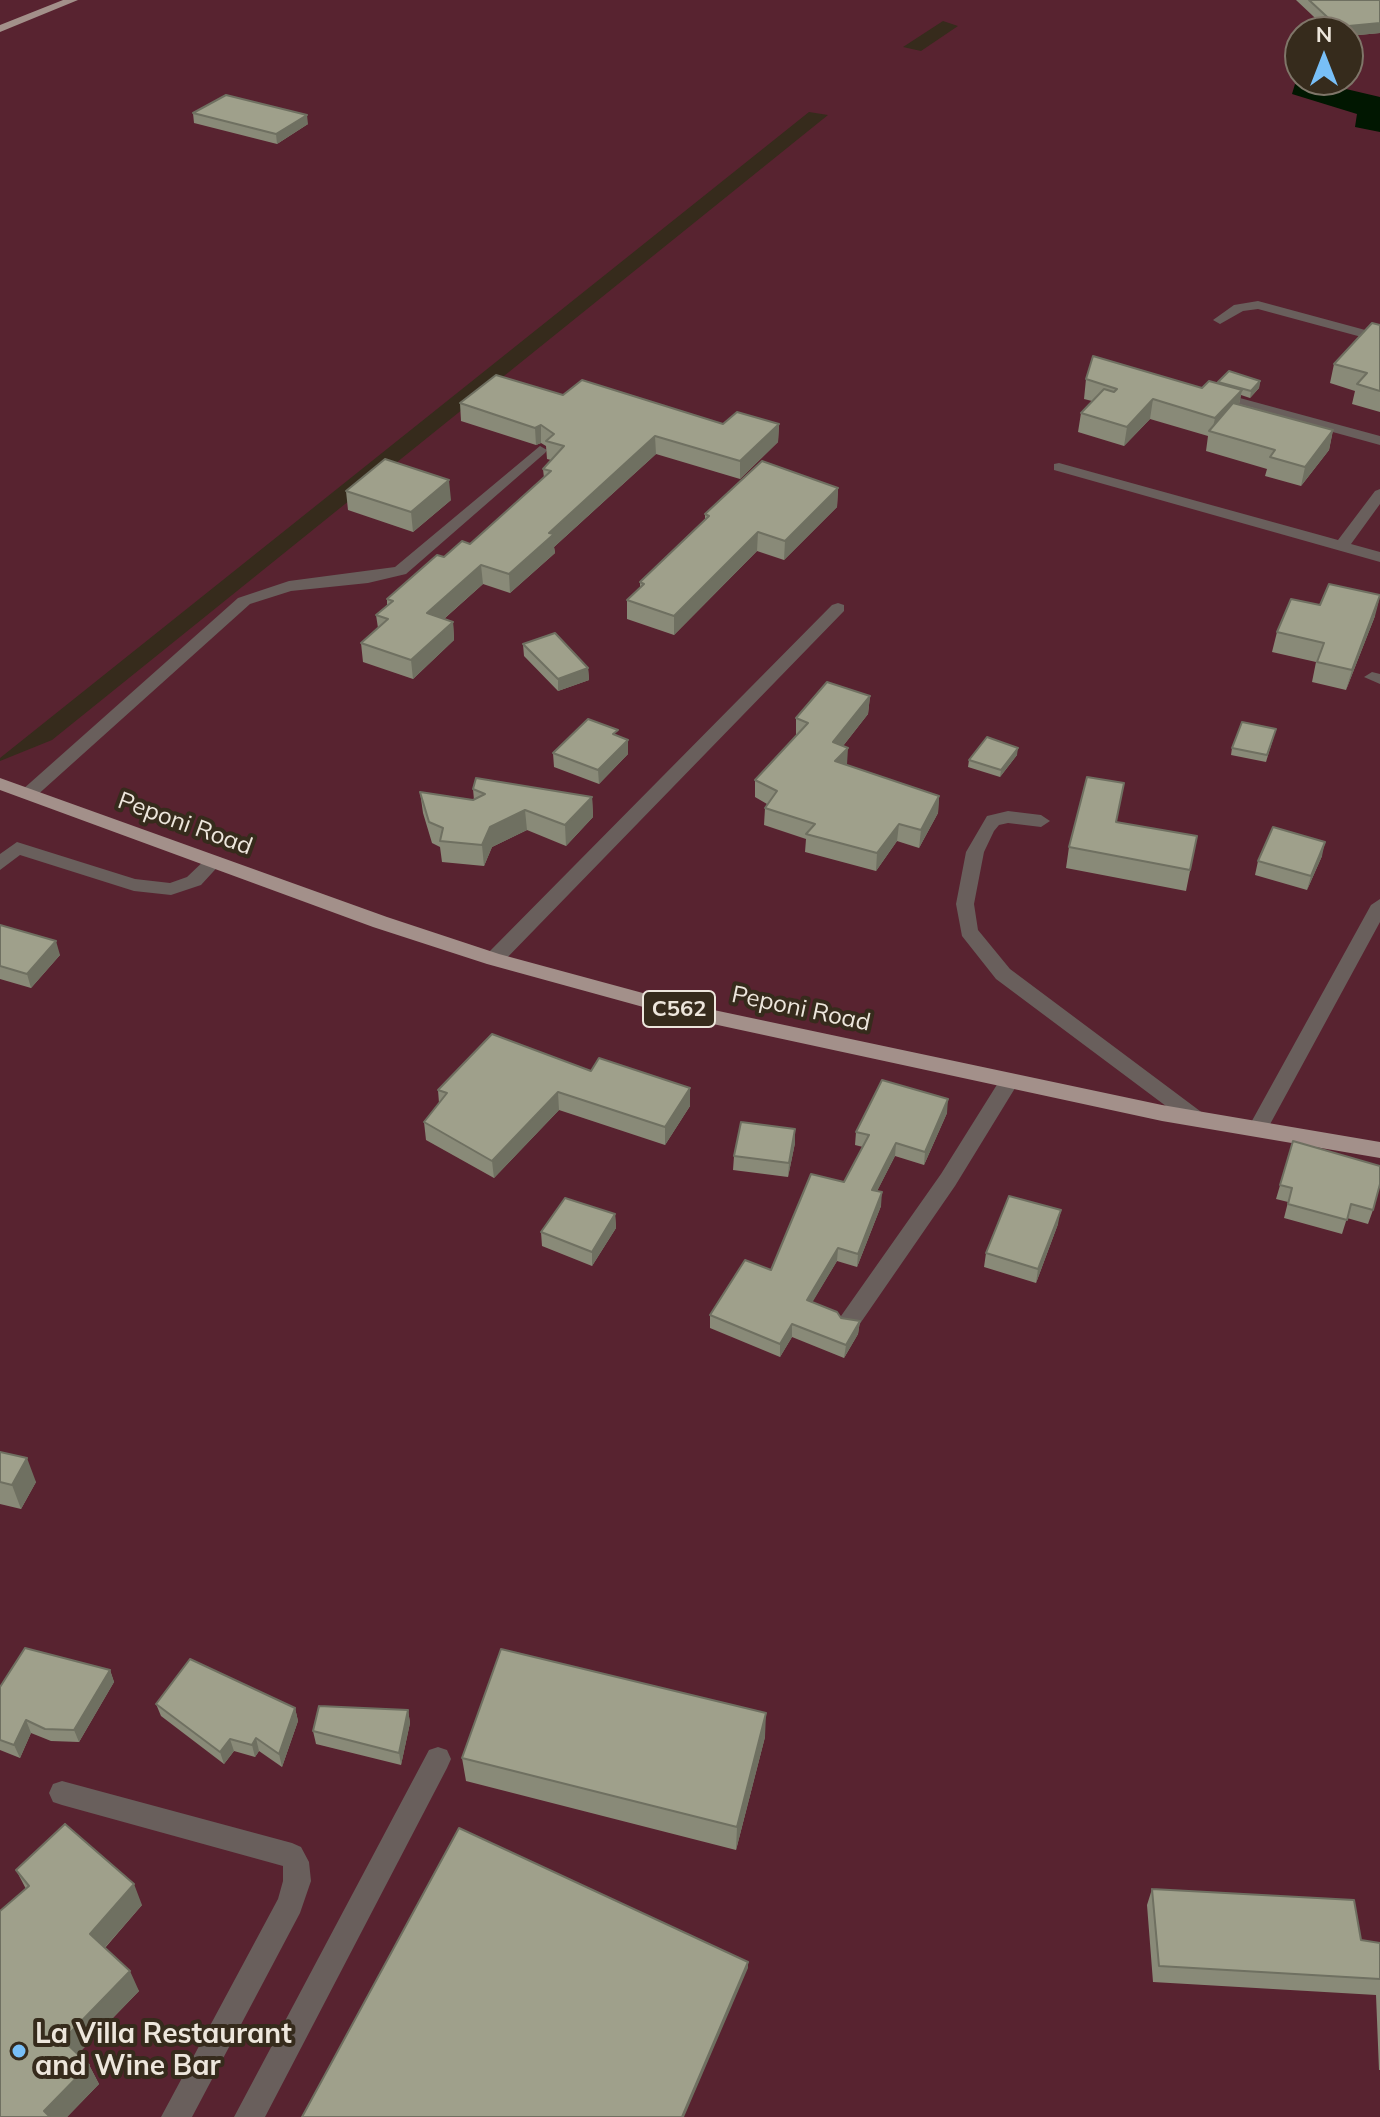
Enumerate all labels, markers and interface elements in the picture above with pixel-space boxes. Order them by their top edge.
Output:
north arrow [1284,16,1364,96]
text: N [1316,20,1332,48]
street label: Peponi Road [114,786,256,862]
street label: Peponi Road [729,980,873,1038]
road number: C562 [643,991,715,1027]
place label: La Villa Restaurant and Wine Bar [35,2018,292,2084]
marker: La Villa Restaurant and Wine Bar [10,2042,28,2060]

